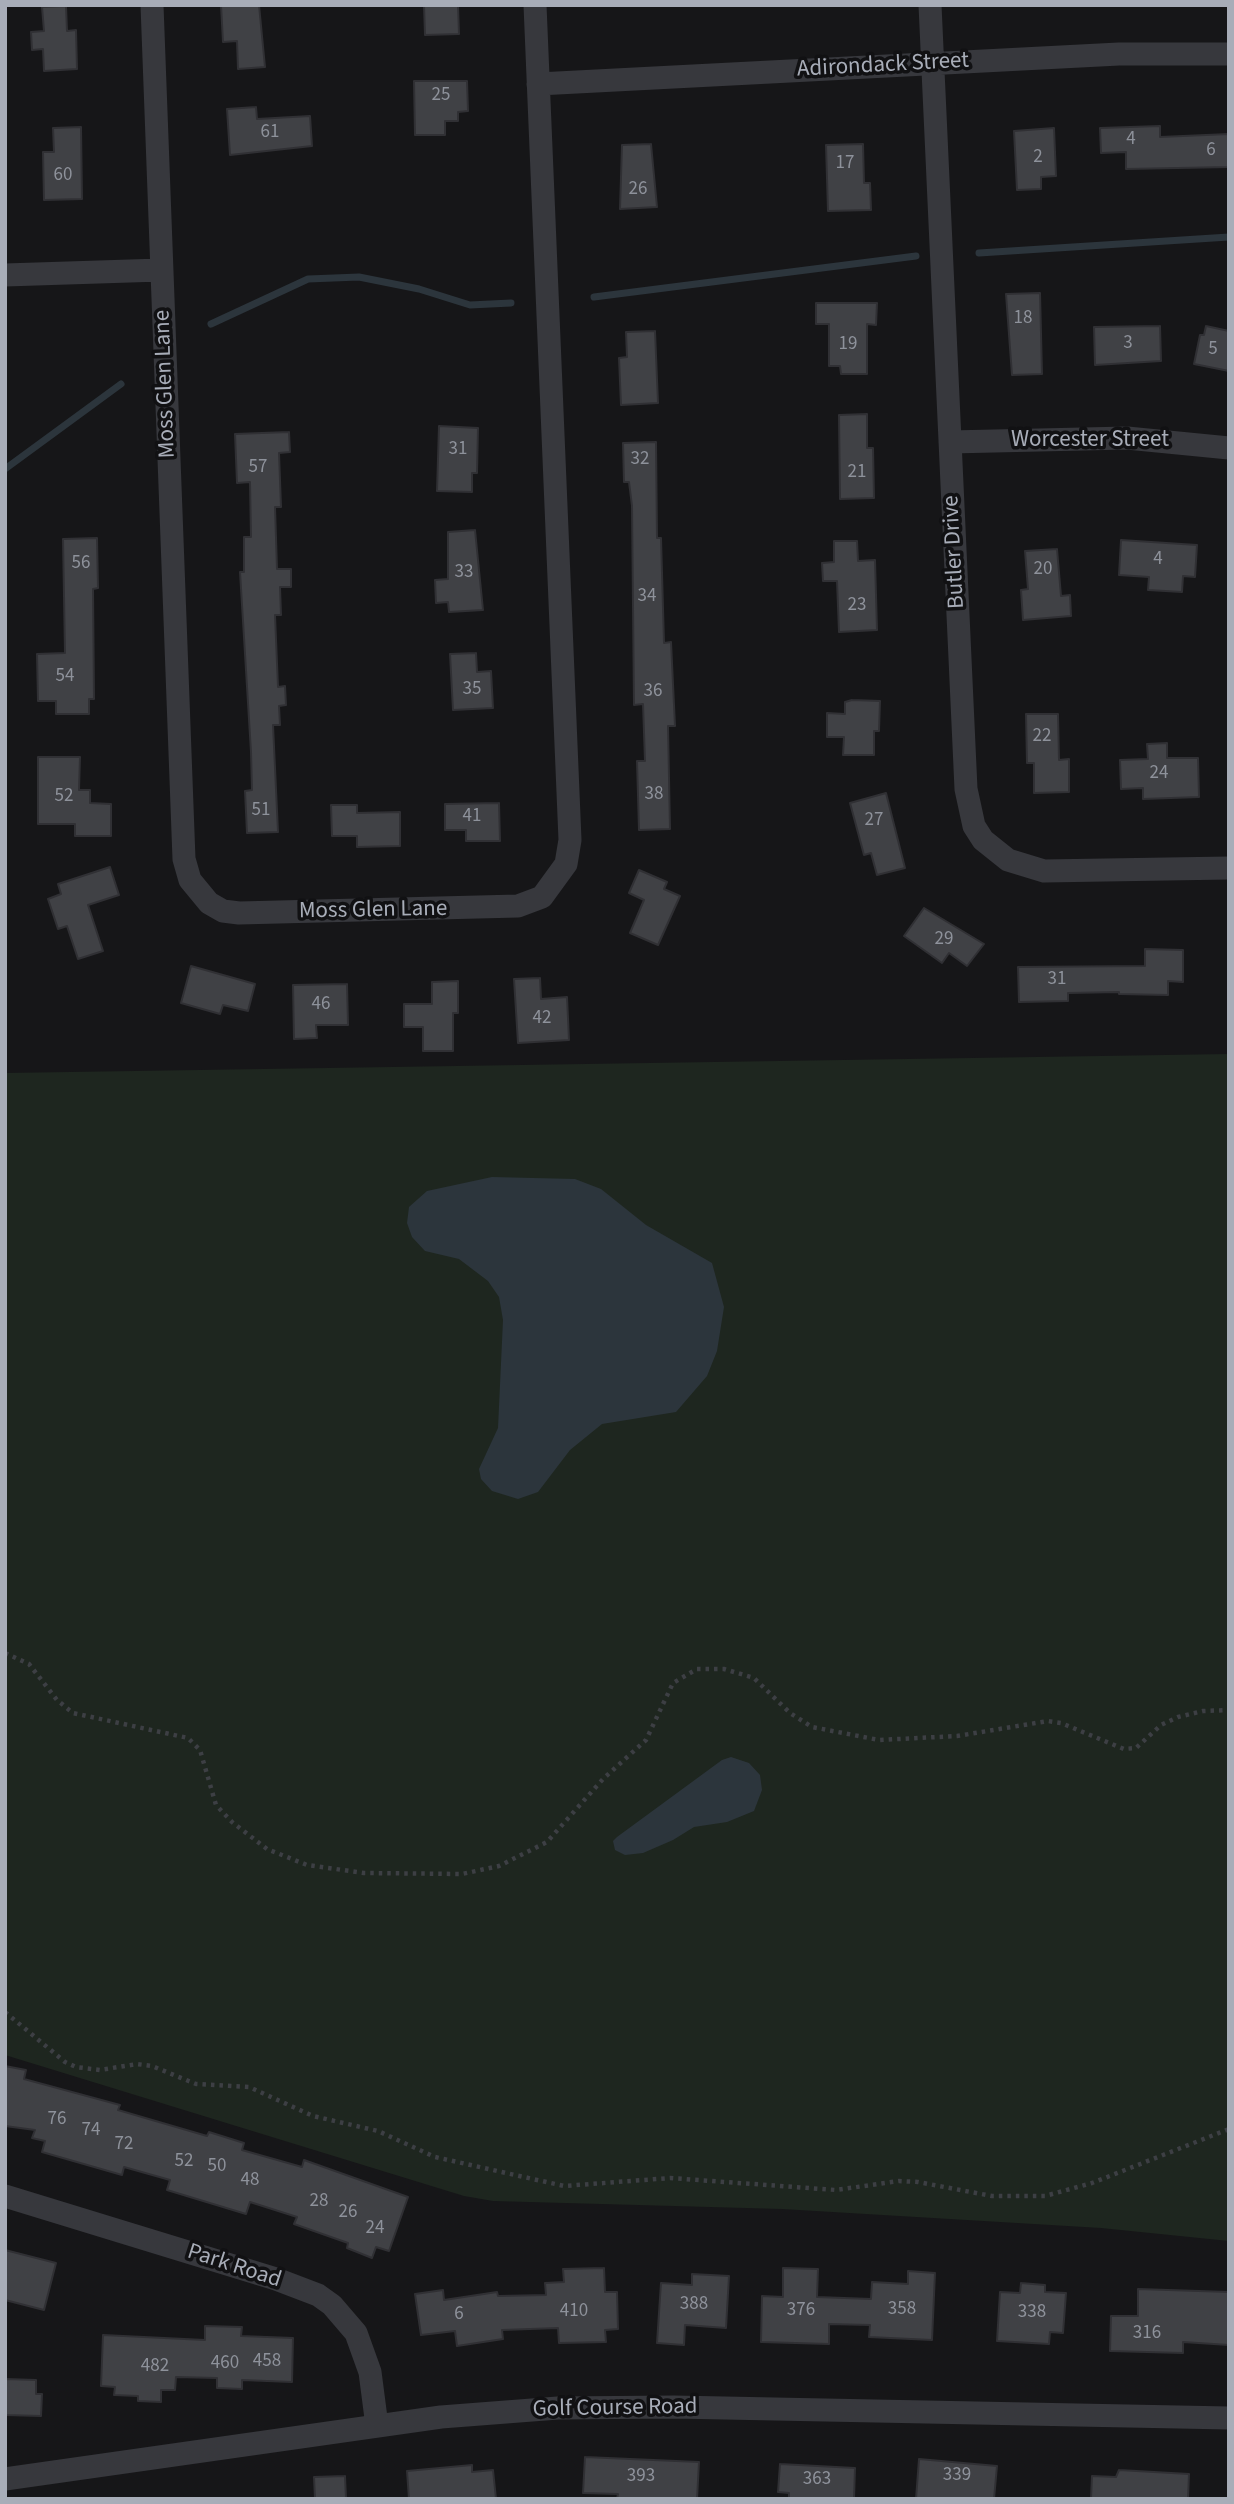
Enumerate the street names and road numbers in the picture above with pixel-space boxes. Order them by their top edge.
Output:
street label: Adirondack Street [796,48,970,84]
street label: Moss Glen Lane [150,309,182,459]
street label: Worcester Street [1011,427,1169,455]
street label: Butler Drive [938,495,972,609]
street label: Moss Glen Lane [299,896,447,926]
street label: Park Road [184,2239,284,2295]
street label: Golf Course Road [532,2394,698,2424]

